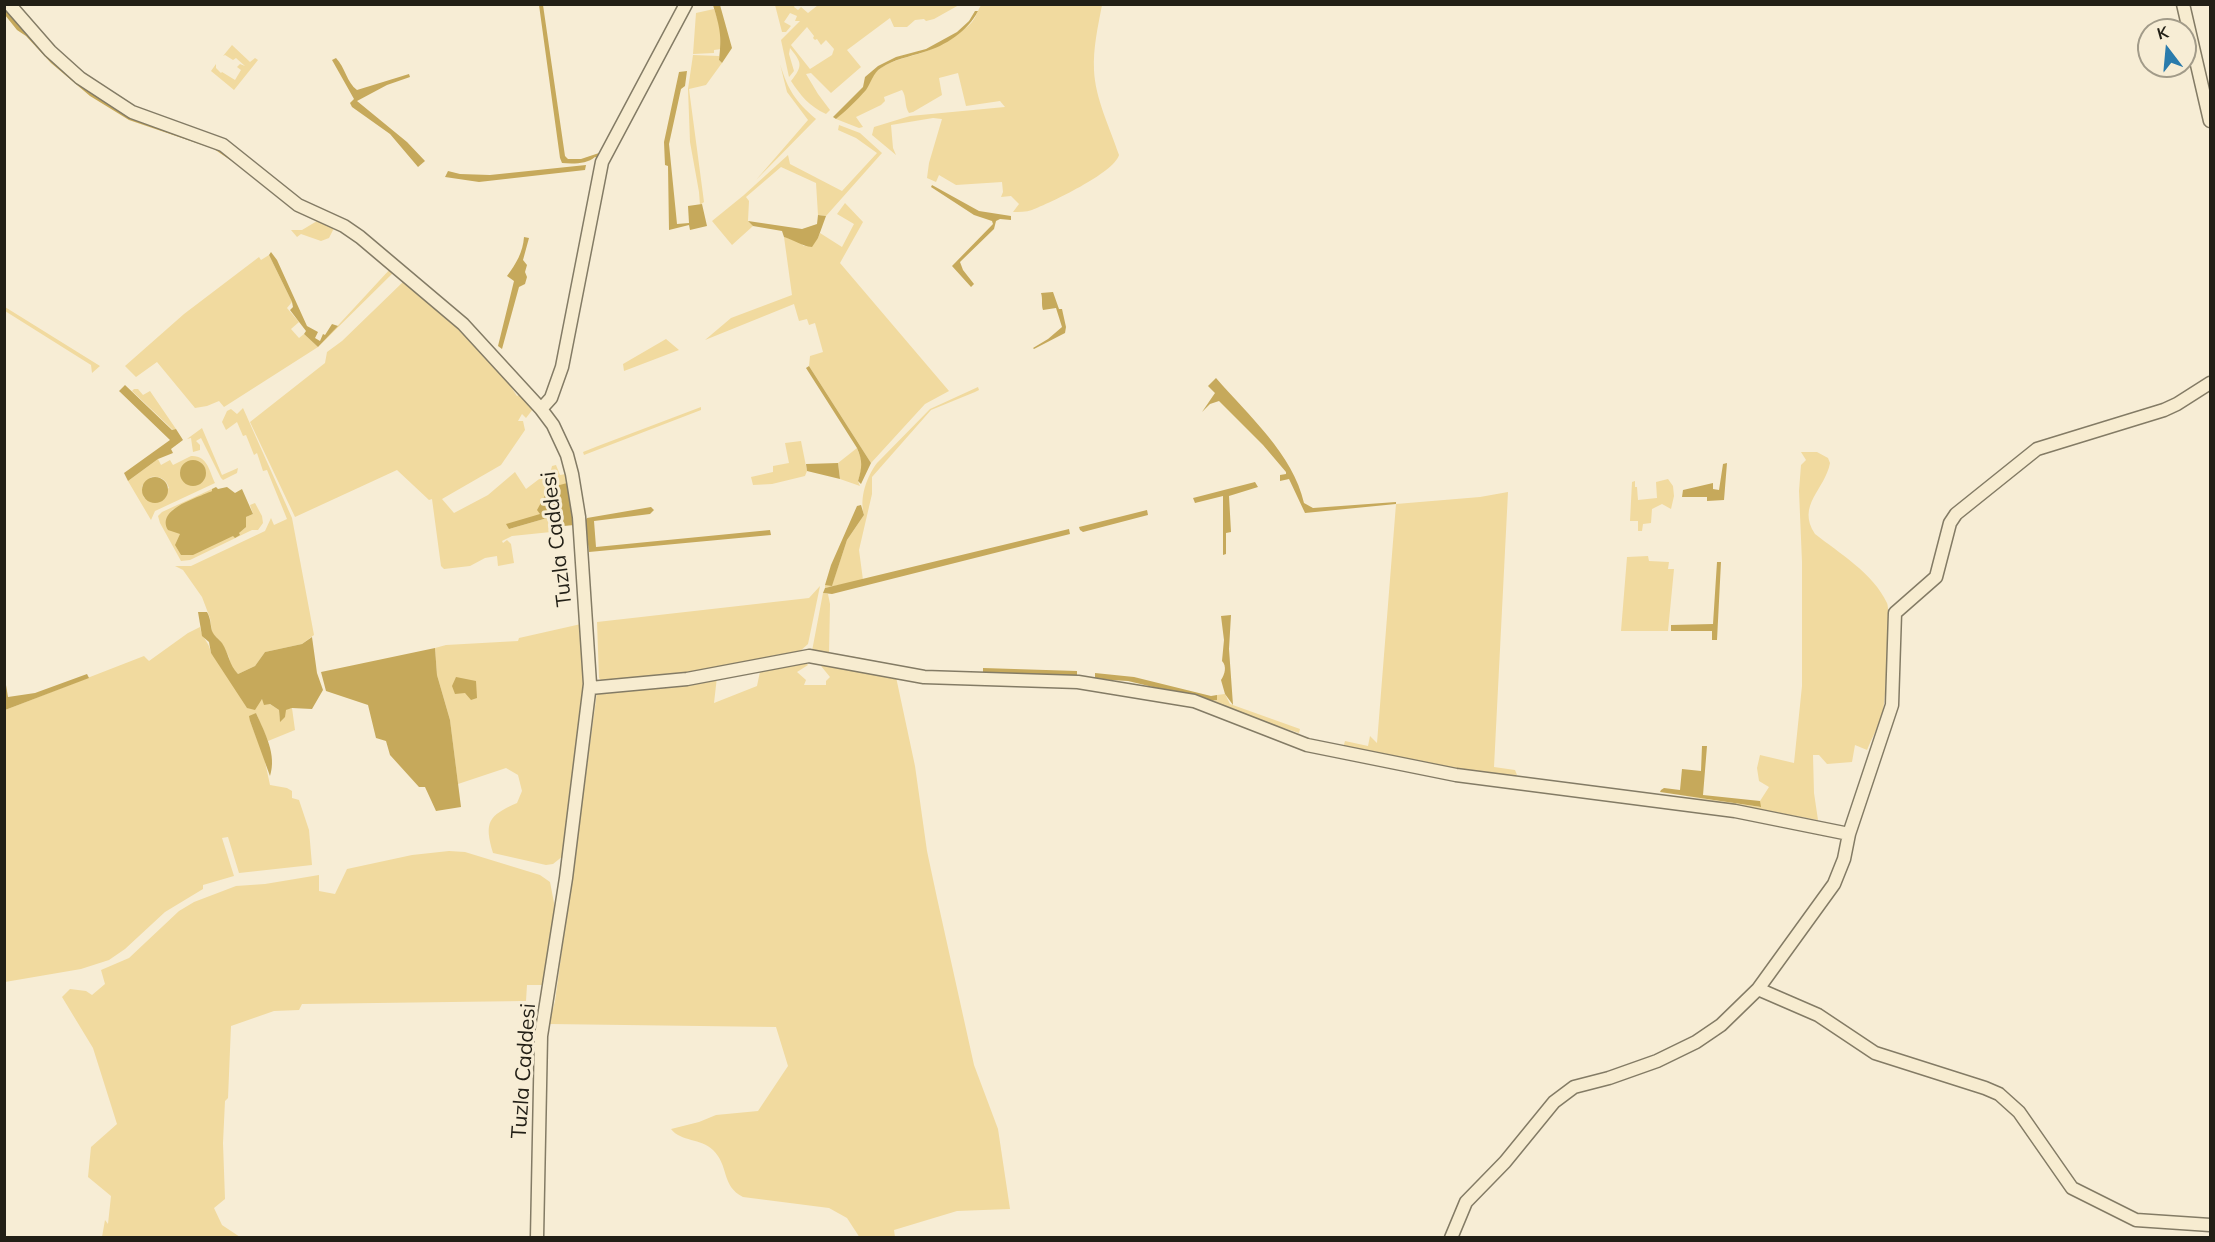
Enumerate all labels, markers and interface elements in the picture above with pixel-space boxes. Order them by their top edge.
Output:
north arrow [2137,18,2197,78]
text: K [2155,22,2170,44]
street label: Tuzla Caddesi [536,470,578,608]
street label: Tuzla Caddesi [507,1002,541,1140]

